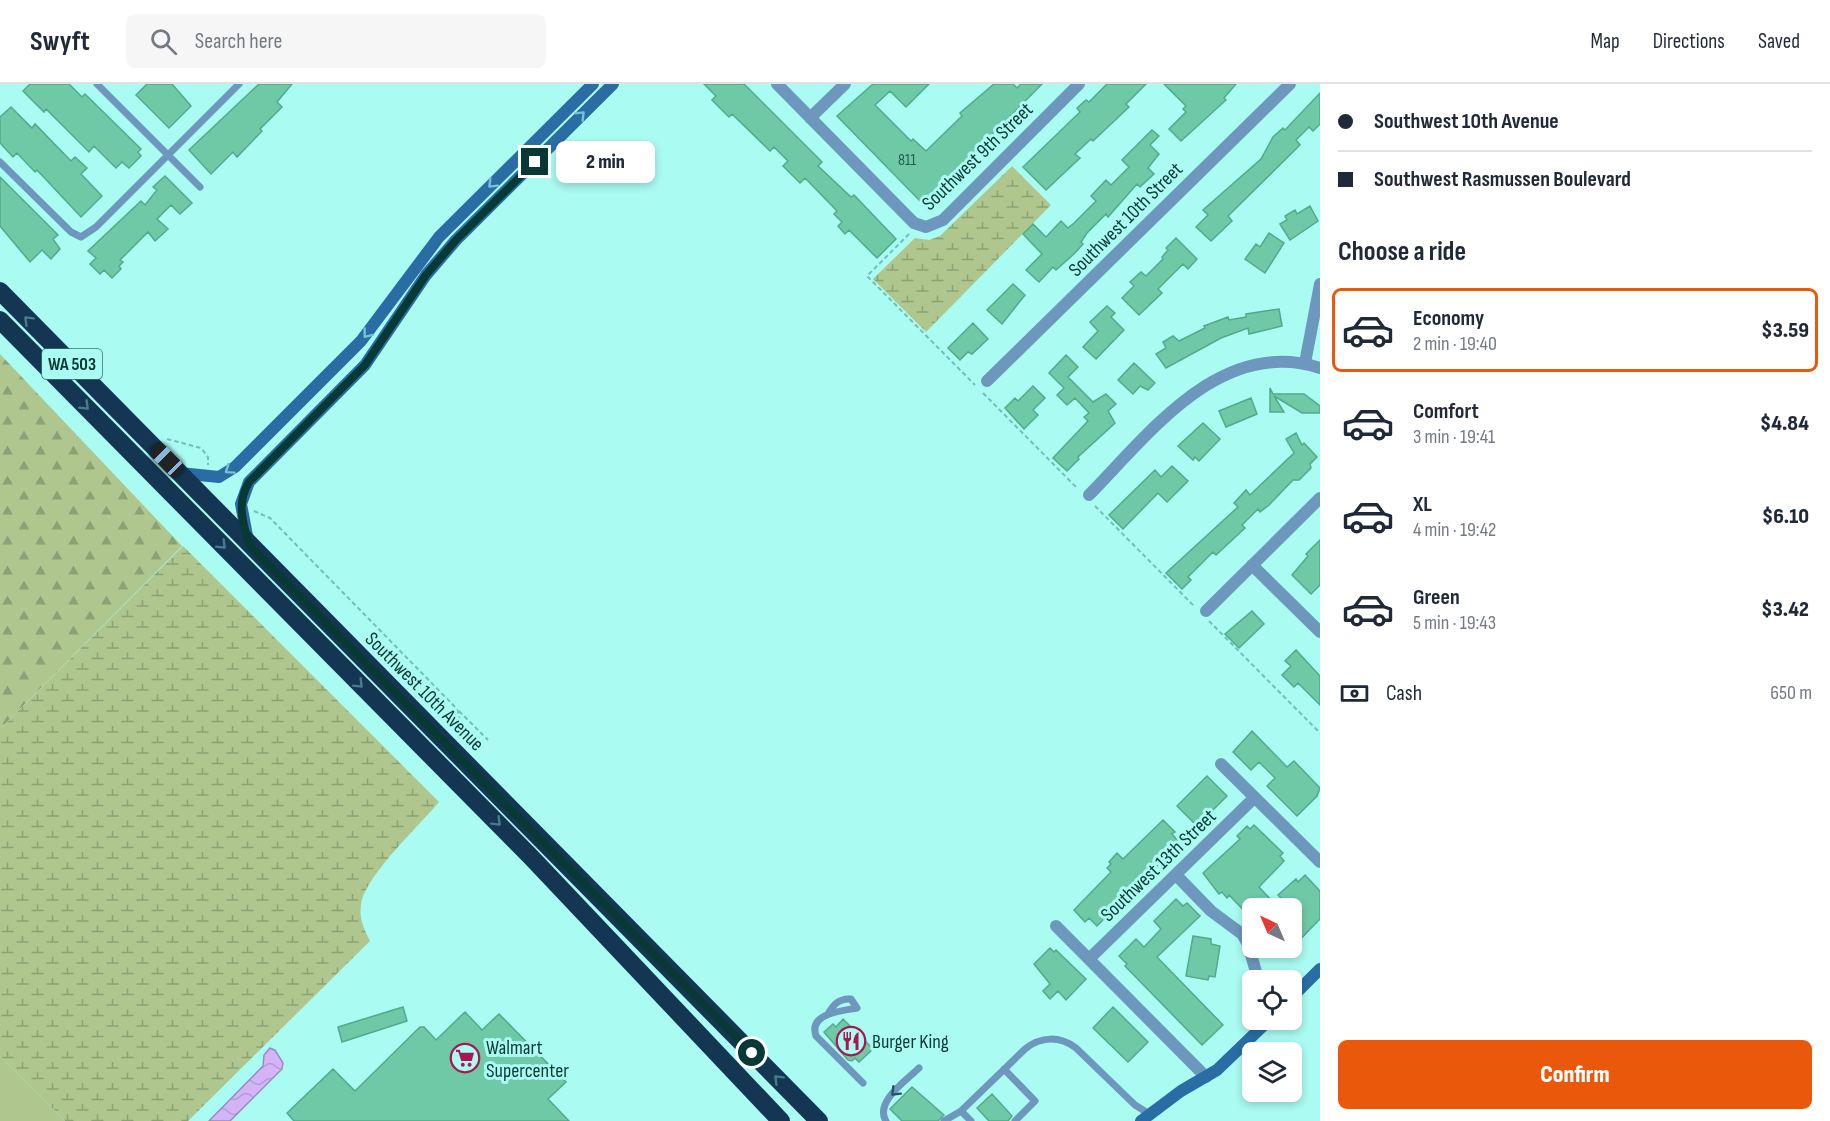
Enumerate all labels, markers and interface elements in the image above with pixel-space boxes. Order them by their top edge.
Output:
search box [126,14,546,68]
text: Swyft [30,25,90,58]
icon: search [147,25,180,58]
text: Search here [195,28,282,55]
text: Map [1590,29,1620,54]
text: Directions [1653,29,1725,54]
text: Saved [1758,29,1800,54]
street label: Southwest 9th Street [917,98,1038,216]
text: Southwest 10th Avenue [1374,108,1559,135]
one-way arrow [574,112,585,123]
callout: 2 min [556,141,655,183]
route end [521,148,548,175]
text: 2 min [586,150,625,174]
house number: 811 [898,151,916,170]
street label: Southwest 10th Street [1064,158,1188,282]
text: Southwest Rasmussen Boulevard [1374,166,1631,193]
one-way arrow [489,177,500,188]
text: Choose a ride [1338,236,1466,268]
icon: car [1341,303,1395,357]
text: Economy [1413,305,1484,332]
one-way arrow [25,316,35,327]
text: $3.59 [1761,317,1809,344]
one-way arrow [364,327,375,338]
text: 2 min · 19:40 [1413,332,1497,356]
road number: WA 503 [42,349,102,379]
icon: car [1341,396,1395,450]
text: Comfort [1413,398,1479,425]
one-way arrow [78,399,89,410]
text: $4.84 [1760,410,1809,437]
text: 3 min · 19:41 [1413,425,1495,449]
car [148,441,186,479]
one-way arrow [225,463,235,475]
icon: car [1341,489,1395,543]
text: XL [1413,491,1432,518]
text: $6.10 [1762,503,1809,530]
text: 4 min · 19:42 [1413,518,1496,542]
one-way arrow [215,539,226,549]
icon: car [1341,582,1395,636]
text: Green [1413,584,1460,611]
text: $3.42 [1761,596,1809,623]
text: 5 min · 19:43 [1413,611,1496,635]
street label: Southwest 10th Avenue [360,627,489,756]
one-way arrow [351,677,362,688]
icon: cash [1338,677,1371,710]
text: Cash [1386,680,1422,707]
text: 650 m [1770,681,1812,705]
street label: Southwest 13th Street [1096,805,1221,927]
one-way arrow [489,815,500,826]
north arrow [1242,898,1302,958]
map controls [1242,898,1302,1102]
button: locate [1242,970,1302,1030]
restaurant icon: Burger King [835,1025,867,1057]
place label: Burger King [872,1030,949,1054]
place label: Walmart Supercenter [486,1036,569,1083]
route start [738,1039,765,1066]
button: Confirm [1338,1040,1812,1109]
supermarket icon: Walmart Supercenter [449,1042,481,1074]
button: layers [1242,1042,1302,1102]
one-way arrow [774,1076,785,1086]
one-way arrow [891,1086,902,1096]

